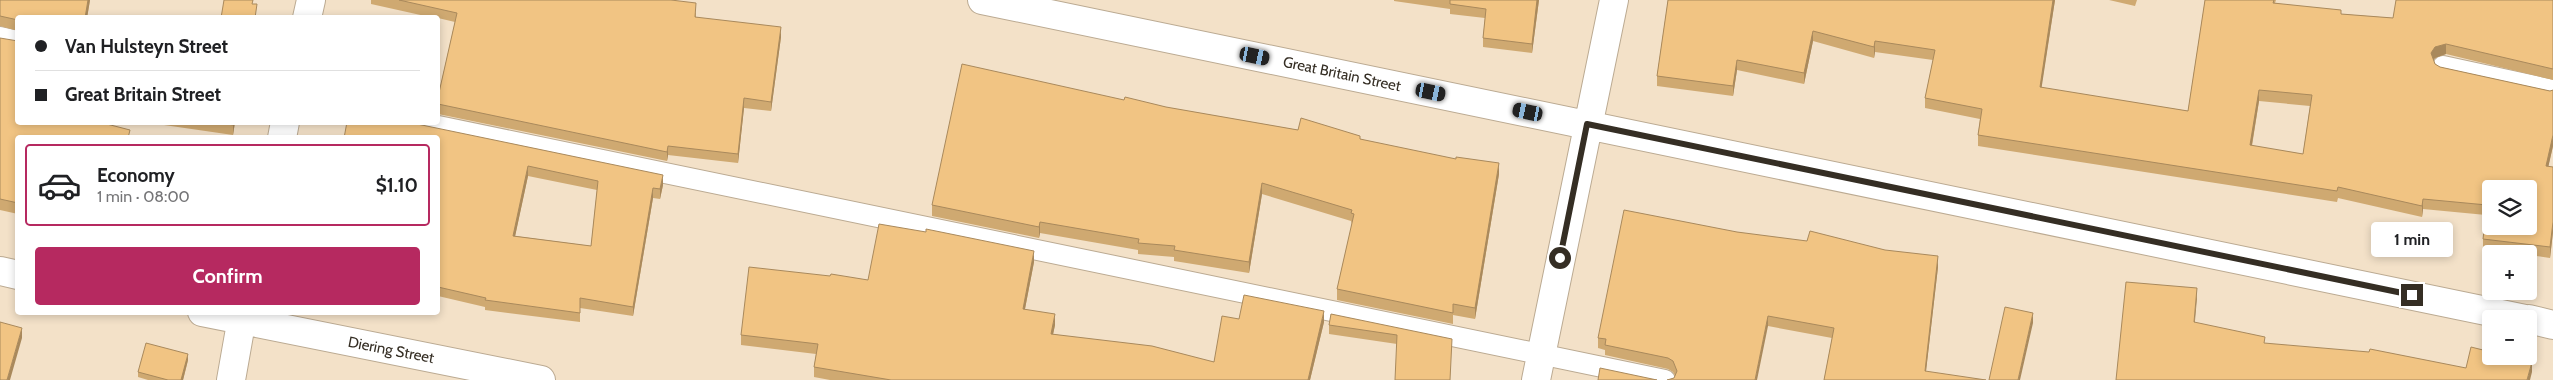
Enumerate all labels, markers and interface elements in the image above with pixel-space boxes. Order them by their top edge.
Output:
text: Van Hulsteyn Street [65,35,228,58]
car [1238,46,1271,66]
street label: Great Britain Street [1281,53,1403,95]
car [1414,82,1447,102]
text: Great Britain Street [65,83,221,106]
car [1511,102,1544,122]
icon: car [37,163,82,208]
text: Economy [97,164,175,187]
text: $1.10 [376,174,418,197]
map controls [2482,180,2537,365]
button: layers [2482,180,2537,235]
text: 1 min · 08:00 [97,187,190,206]
callout: 1 min [2371,222,2453,258]
text: 1 min [2394,230,2430,249]
button: + [2482,245,2537,300]
button: Confirm [35,247,420,305]
route start [1549,247,1571,269]
route end [2401,284,2423,306]
button: − [2482,310,2537,365]
street label: Diering Street [346,333,436,367]

